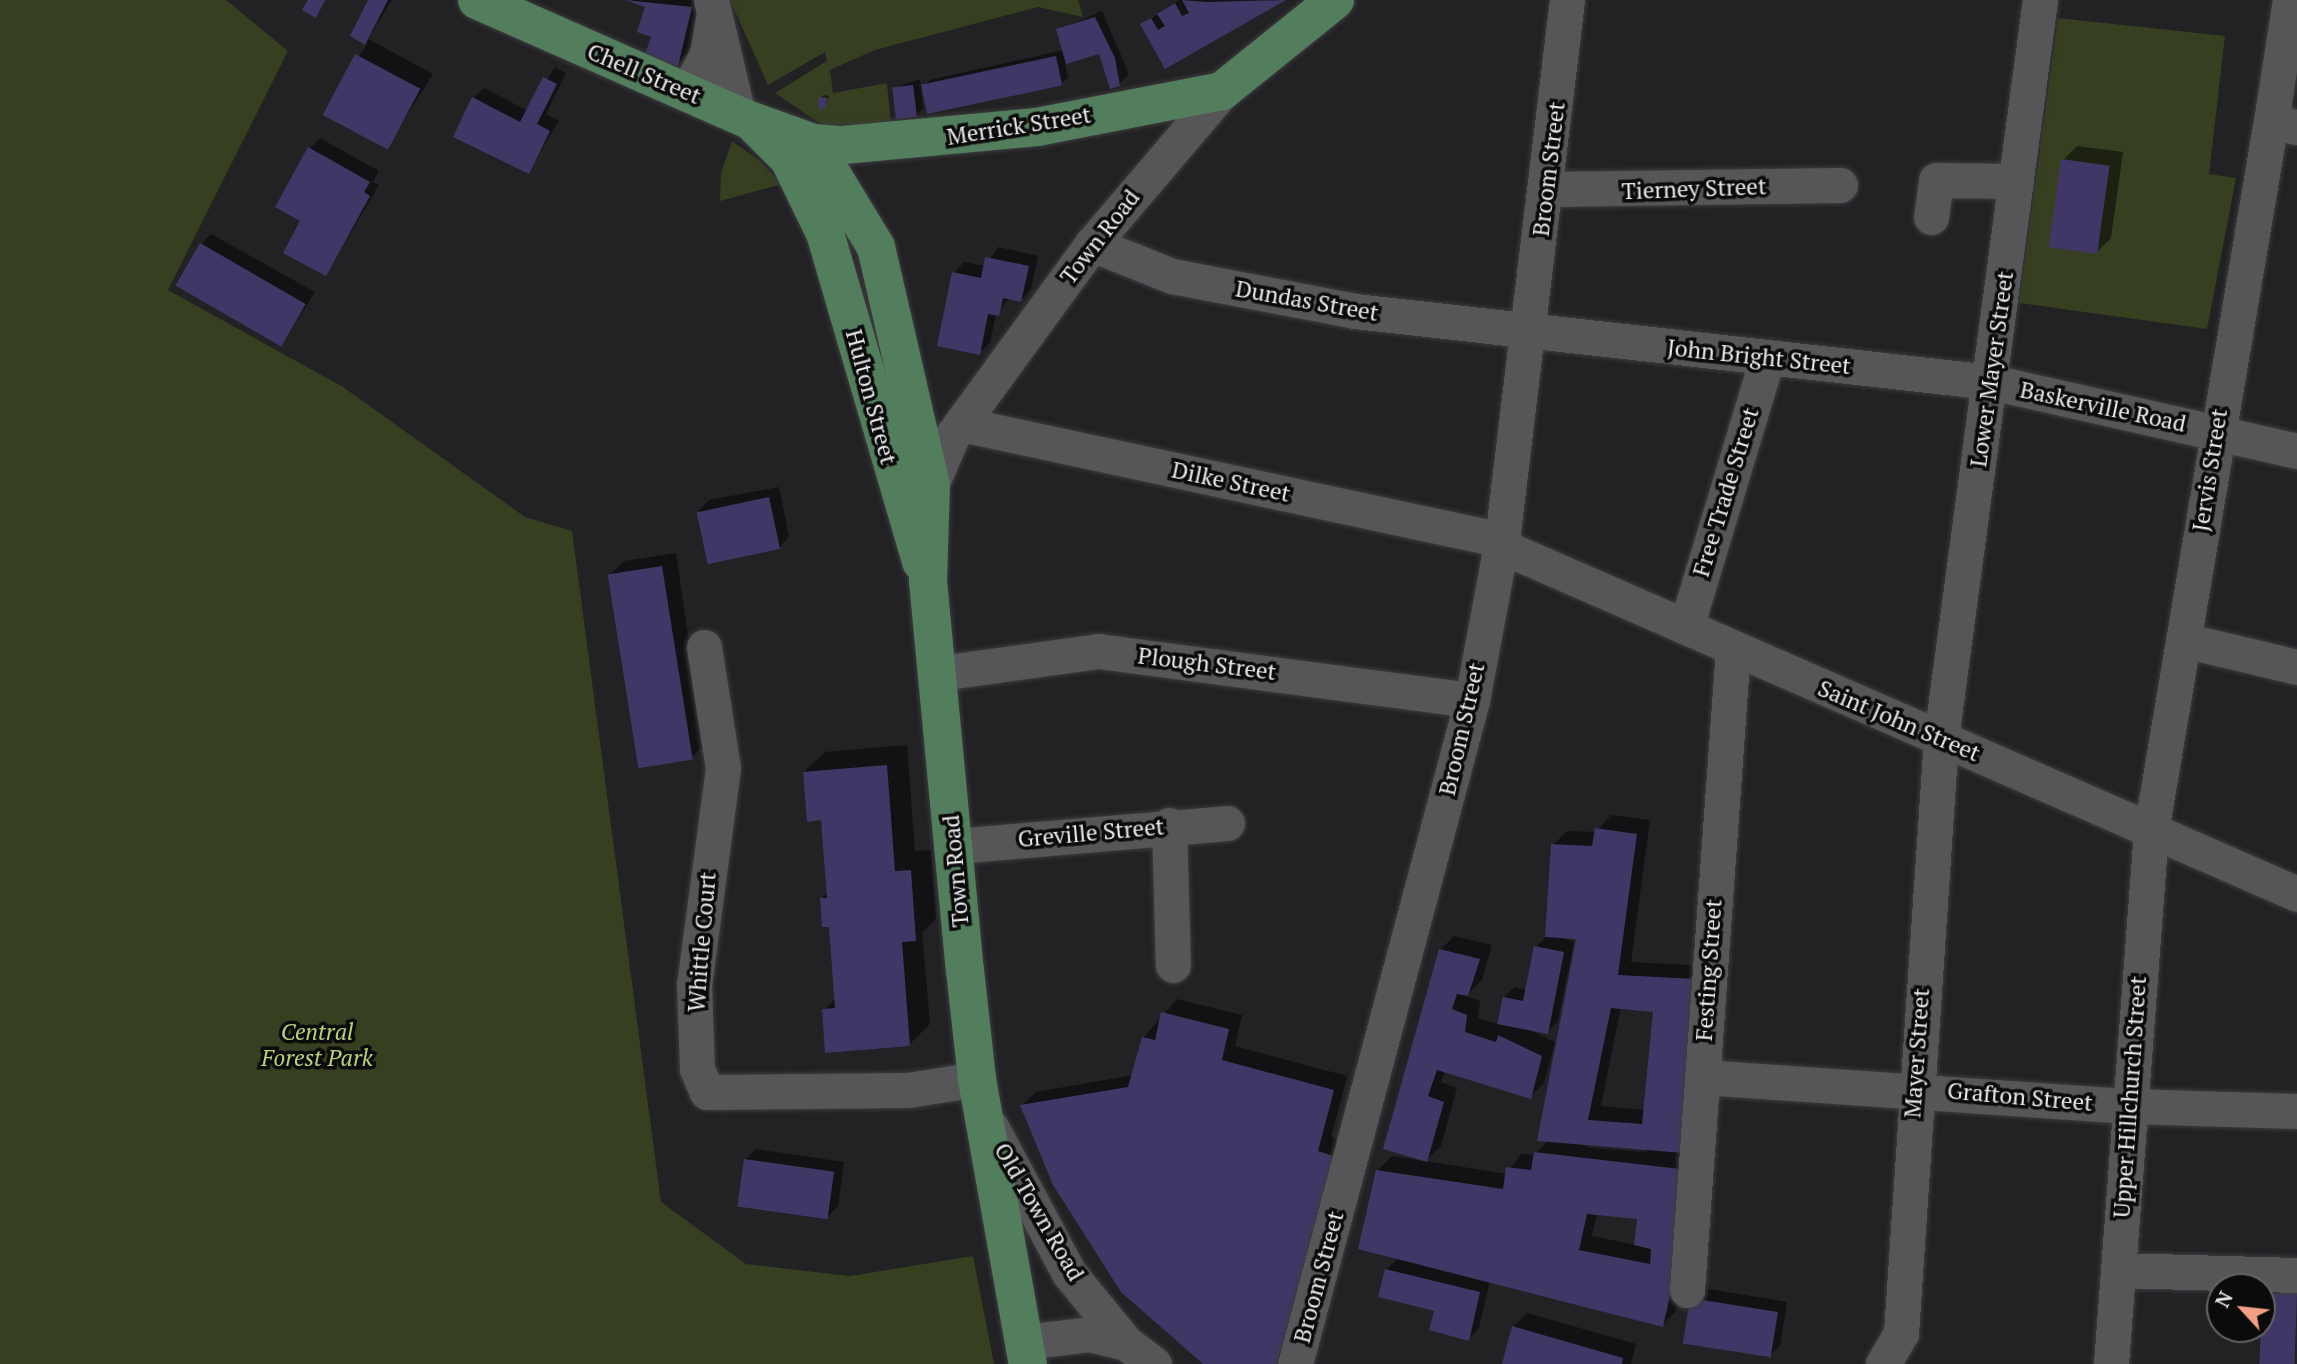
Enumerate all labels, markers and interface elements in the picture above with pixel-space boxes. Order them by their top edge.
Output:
street label: Chell Street [583,38,705,110]
street label: Broom Street [1527,100,1571,238]
street label: Merrick Street [945,101,1093,151]
street label: Tierney Street [1621,173,1767,205]
street label: Town Road [1054,184,1146,290]
street label: Lower Mayer Street [1965,269,2019,469]
street label: Dundas Street [1233,275,1381,327]
street label: Hulton Street [840,326,902,468]
street label: John Bright Street [1666,334,1852,380]
street label: Baskerville Road [2017,376,2189,438]
street label: Free Trade Street [1687,404,1765,580]
street label: Jervis Street [2187,407,2233,533]
street label: Dilke Street [1169,456,1293,508]
street label: Plough Street [1136,642,1278,686]
street label: Broom Street [1433,660,1491,798]
street label: Saint John Street [1814,674,1984,768]
street label: Greville Street [1017,813,1165,853]
street label: Town Road [937,814,975,928]
street label: Whittle Court [682,871,722,1013]
street label: Festing Street [1690,898,1728,1042]
street label: Upper Hillchurch Street [2108,975,2152,1219]
street label: Mayer Street [1899,987,1935,1119]
park label: Central Forest Park [261,1018,373,1072]
street label: Grafton Street [1946,1077,2094,1117]
street label: Old Town Road [988,1138,1090,1286]
street label: Broom Street [1288,1208,1350,1346]
north arrow [2206,1273,2276,1343]
text: N [2209,1287,2238,1311]

